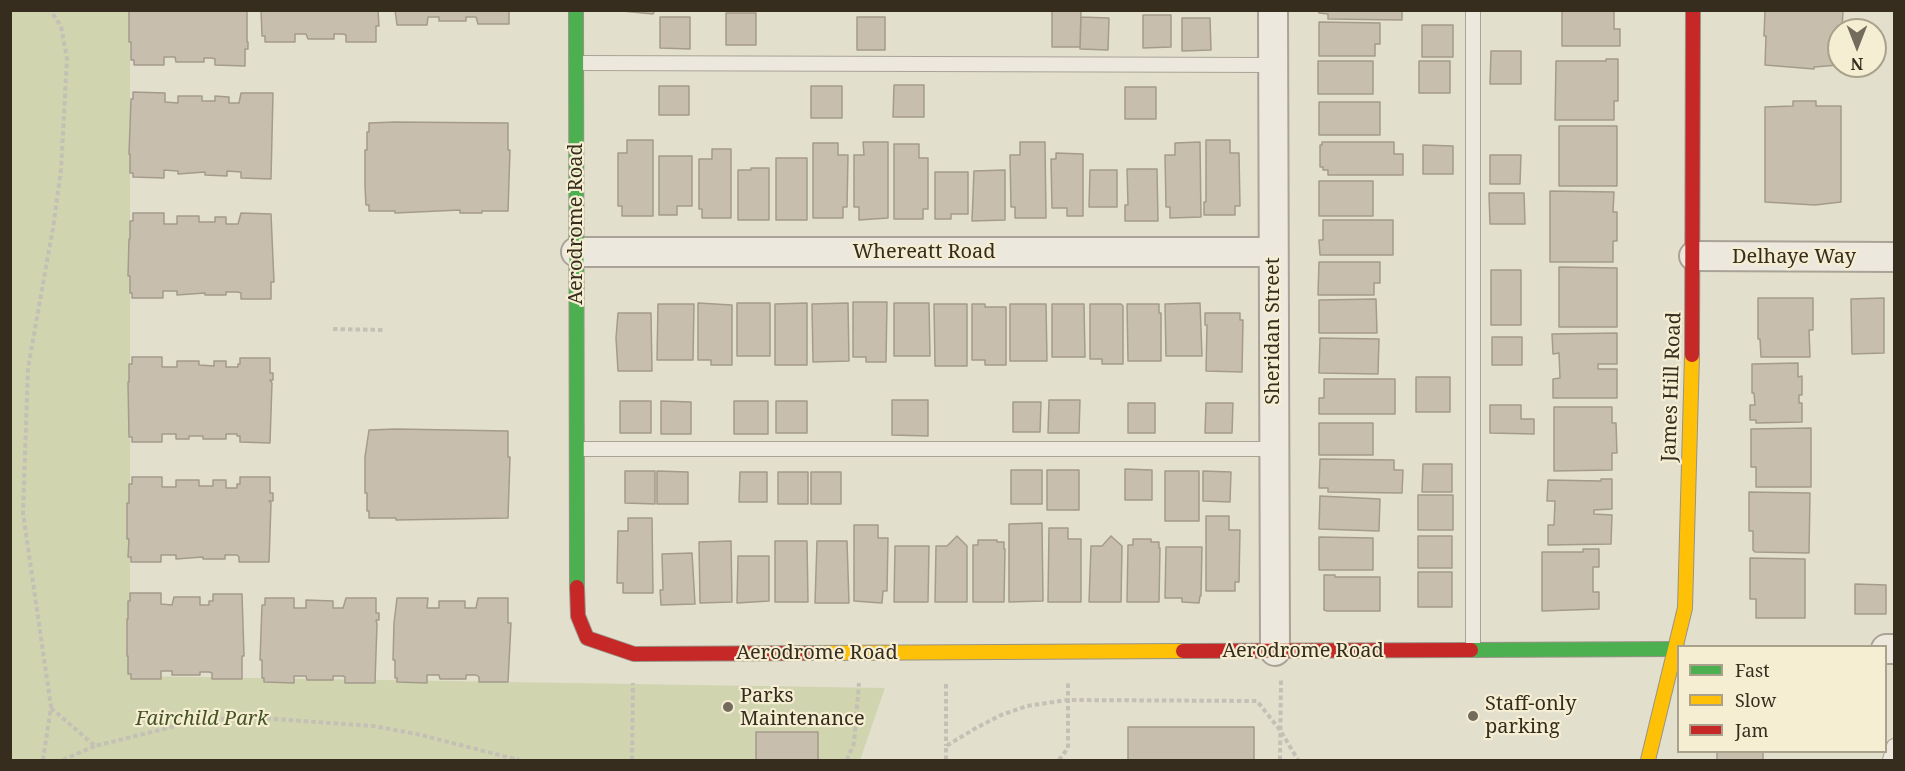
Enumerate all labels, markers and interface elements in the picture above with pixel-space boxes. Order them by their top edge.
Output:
north arrow [1827,18,1887,78]
text: N [1851,53,1863,75]
street label: Aerodrome Road [564,143,588,305]
street label: Whereatt Road [852,240,996,264]
street label: Delhaye Way [1732,245,1856,269]
street label: Sheridan Street [1261,257,1285,405]
street label: James Hill Road [1657,311,1687,463]
street label: Aerodrome Road [1222,639,1384,663]
street label: Aerodrome Road [736,641,898,665]
legend [1677,645,1887,753]
text: Fast [1735,658,1770,682]
place label: Parks Maintenance [740,684,865,731]
text: Slow [1735,688,1776,712]
place label: Staff-only parking [1485,692,1576,739]
marker: Parks Maintenance [721,700,735,714]
park label: Fairchild Park [136,707,268,731]
marker: Staff-only parking [1466,709,1480,723]
text: Jam [1735,718,1769,742]

